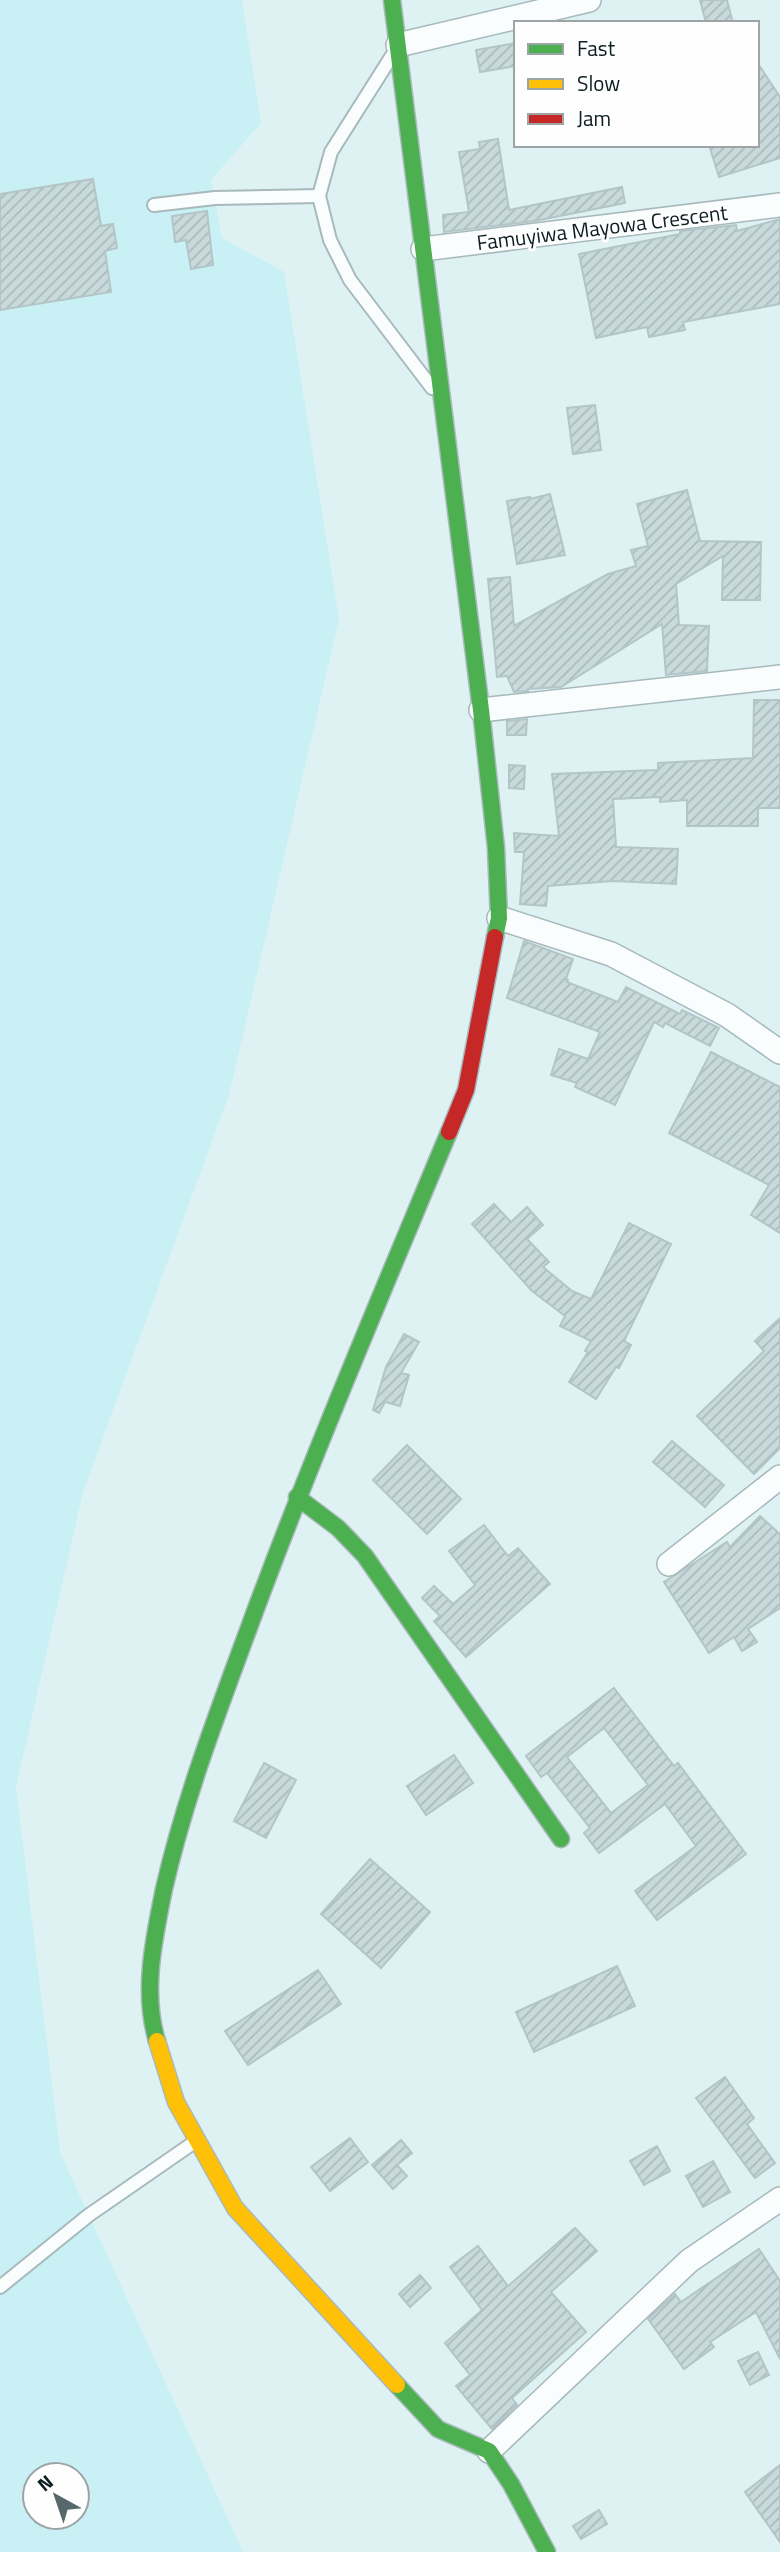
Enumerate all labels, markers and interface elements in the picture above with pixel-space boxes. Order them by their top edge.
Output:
legend [514,21,759,147]
text: Fast [577,32,616,64]
text: Slow [577,67,620,99]
text: Jam [577,102,611,134]
street label: Famuyiwa Mayowa Crescent [475,196,730,258]
north arrow [21,2461,91,2531]
text: N [30,2467,59,2498]

